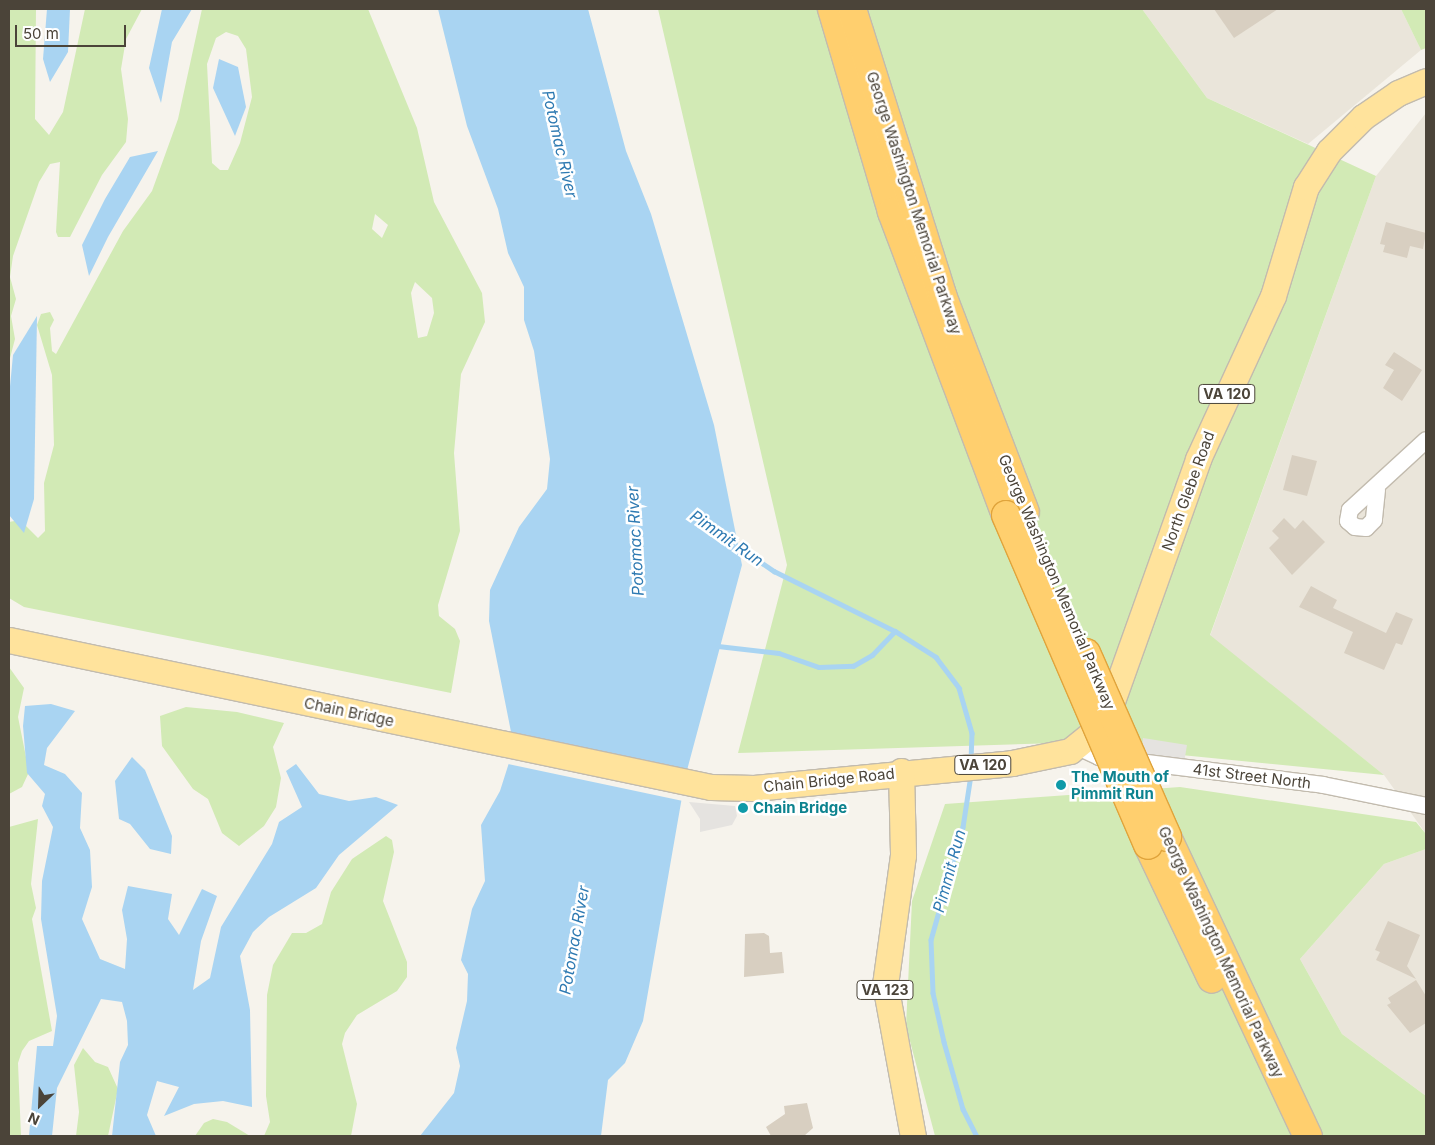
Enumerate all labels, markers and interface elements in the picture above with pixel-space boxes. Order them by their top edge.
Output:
scale bar [18,15,129,47]
text: 50 m [23,24,59,43]
street label: George Washington Memorial Parkway [863,69,965,337]
water label: Potomac River [538,88,582,200]
road number: VA 120 [1198,382,1256,406]
street label: North Glebe Road [1158,429,1218,553]
street label: George Washington Memorial Parkway [995,452,1119,712]
water label: Potomac River [623,486,647,596]
water label: Pimmit Run [687,506,767,570]
street label: Chain Bridge [302,694,396,730]
road number: VA 120 [954,754,1012,776]
street label: 41st Street North [1192,760,1312,792]
street label: Chain Bridge Road [763,764,895,796]
place label: The Mouth of Pimmit Run [1071,767,1169,802]
marker: The Mouth of Pimmit Run [1055,779,1067,791]
place label: Chain Bridge [753,799,847,817]
marker: Chain Bridge [737,802,749,814]
street label: George Washington Memorial Parkway [1155,823,1287,1081]
water label: Pimmit Run [929,827,969,915]
water label: Potomac River [555,884,593,996]
road number: VA 123 [856,978,914,1002]
north arrow [15,1080,65,1130]
text: N [25,1109,42,1129]

